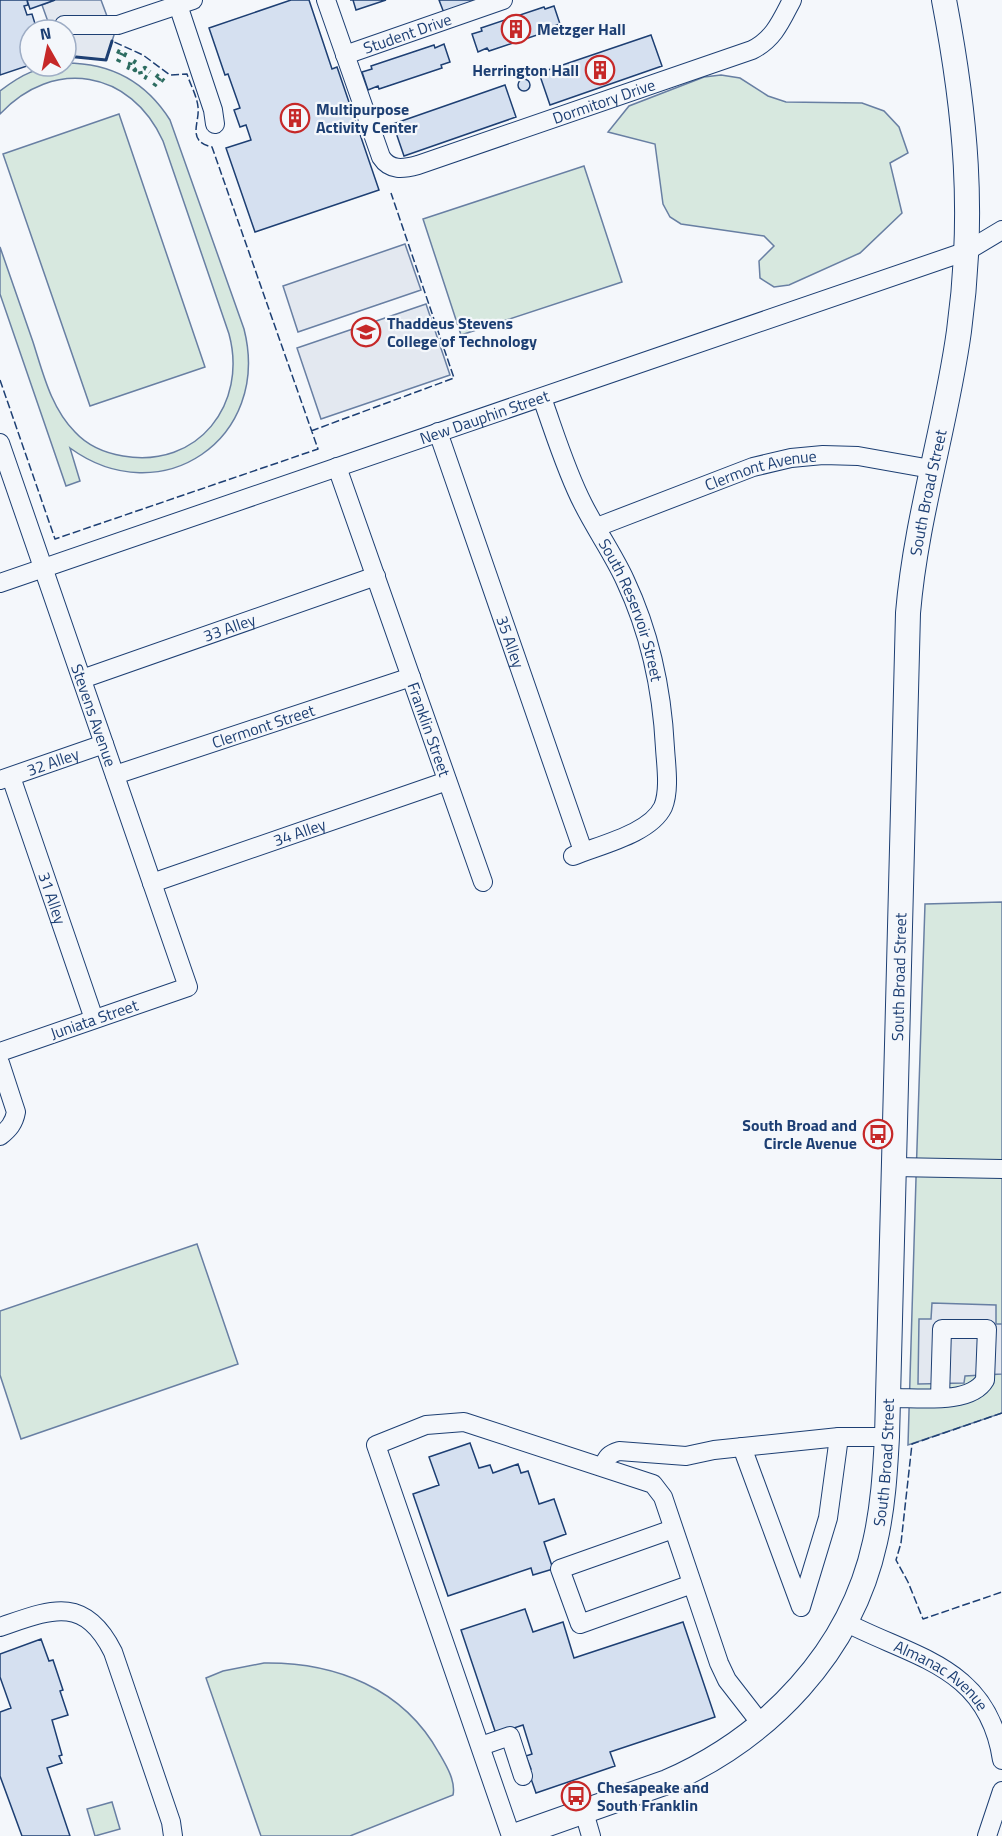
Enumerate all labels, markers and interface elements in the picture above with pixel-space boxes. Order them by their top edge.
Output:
street label: Student Drive [360,7,455,60]
building icon: Metzger Hall [500,13,532,45]
place label: Metzger Hall [537,17,626,41]
north arrow [18,18,78,78]
text: N [38,20,53,46]
building icon: Herrington Hall [584,54,616,86]
place label: Herrington Hall [472,58,579,82]
street label: Dormitory Drive [549,72,658,130]
place label: Multipurpose Activity Center [316,97,418,139]
building icon: Multipurpose Activity Center [279,102,311,134]
place label: Thaddeus Stevens College of Technology [387,311,537,353]
school or university icon: Thaddeus Stevens College of Technology [350,316,382,348]
street label: New Dauphin Street [416,383,553,450]
street label: South Broad Street [903,427,953,558]
street label: Clermont Avenue [701,444,818,497]
street label: South Reservoir Street [593,534,669,684]
street label: 33 Alley [200,607,259,648]
street label: 35 Alley [490,612,531,672]
street label: Stevens Avenue [65,661,123,770]
street label: Franklin Street [402,679,457,780]
street label: Clermont Street [209,698,318,754]
street label: 32 Alley [23,741,83,782]
street label: 34 Alley [270,812,329,852]
street label: 31 Alley [32,869,73,928]
street label: South Broad Street [885,912,912,1041]
street label: Juniata Street [47,993,142,1045]
place label: South Broad and Circle Avenue [742,1113,857,1155]
bus stop icon: South Broad and Circle Avenue [862,1118,894,1150]
street label: South Broad Street [866,1398,900,1528]
street label: Almanac Avenue [890,1634,995,1715]
place label: Chesapeake and South Franklin [597,1775,709,1817]
bus stop icon: Chesapeake and South Franklin [560,1780,592,1812]

